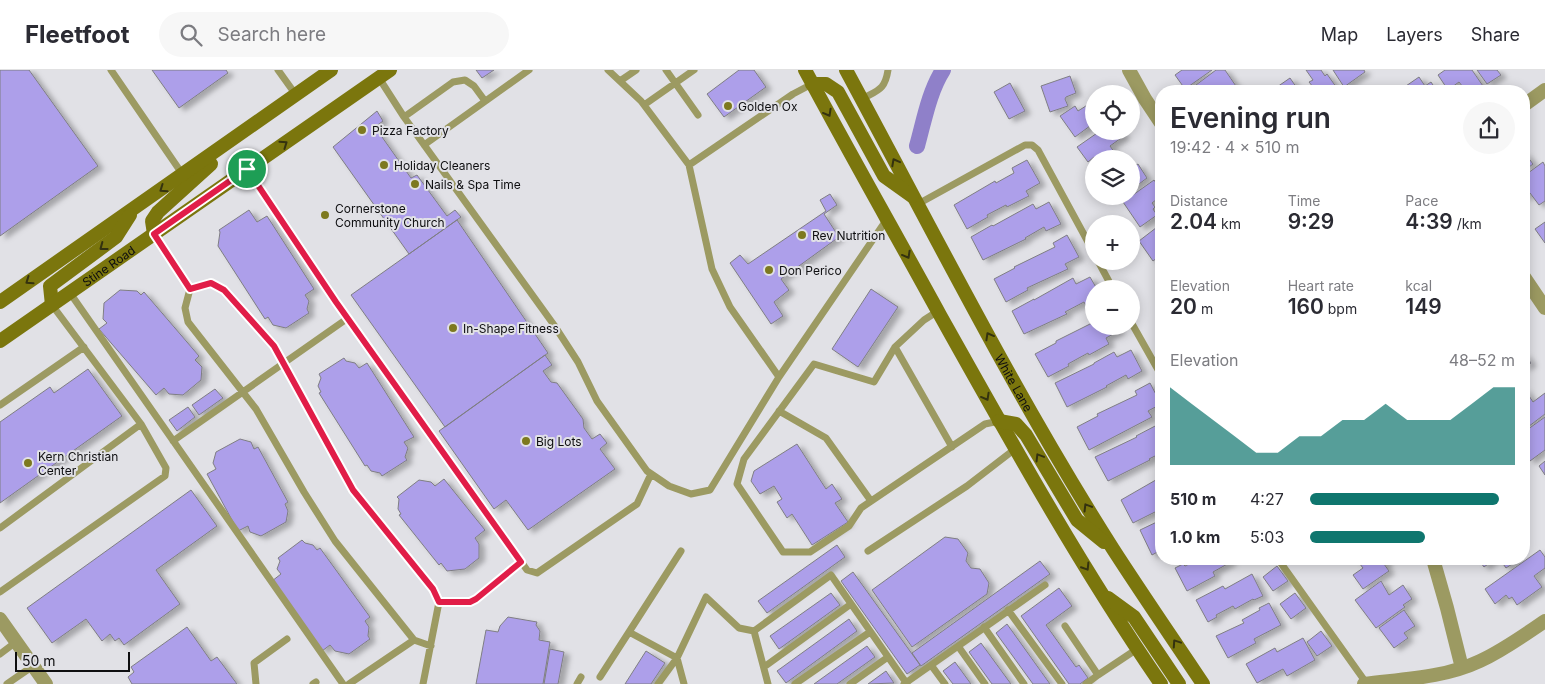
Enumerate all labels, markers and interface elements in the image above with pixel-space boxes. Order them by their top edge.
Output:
search box [159,12,509,57]
text: Fleetfoot [25,20,129,49]
icon: search [177,21,205,49]
text: Search here [217,23,326,46]
text: Map [1321,24,1358,45]
text: Layers [1386,24,1443,45]
text: Share [1471,24,1520,45]
map controls [1085,85,1140,335]
button: locate [1085,85,1140,140]
place label: Golden Ox [738,99,798,114]
marker: Golden Ox [722,100,734,112]
text: Evening run [1170,101,1331,135]
button: share [1463,102,1515,154]
one-way arrow [822,107,832,116]
place label: Pizza Factory [372,123,449,138]
marker: Pizza Factory [356,124,368,136]
text: 19:42 · 4 × 510 m [1170,137,1300,157]
one-way arrow [278,141,288,150]
pin [226,148,268,190]
button: layers [1085,150,1140,205]
icon: arrive [233,155,261,183]
place label: Holiday Cleaners [394,158,490,173]
one-way arrow [891,158,901,167]
marker: Holiday Cleaners [378,159,390,171]
place label: Nails & Spa Time [425,177,521,192]
marker: Nails & Spa Time [409,178,421,190]
one-way arrow [159,183,169,192]
text: Distance [1170,192,1228,209]
text: Time [1288,192,1321,209]
text: Pace [1405,192,1438,209]
place label: Cornerstone Community Church [335,201,445,230]
marker: Cornerstone Community Church [319,209,331,221]
text: 2.04 [1170,209,1217,234]
text: 9:29 [1288,209,1334,234]
text: 4:39 [1405,209,1453,234]
button: + [1085,215,1140,270]
text: km [1217,215,1241,232]
text: /km [1453,215,1482,232]
place label: Rev Nutrition [812,228,885,243]
marker: Rev Nutrition [796,229,808,241]
one-way arrow [99,241,109,250]
street label: Stine Road [79,242,138,289]
one-way arrow [900,250,910,259]
place label: Don Perico [779,263,842,278]
marker: Don Perico [763,264,775,276]
one-way arrow [26,275,35,284]
text: Elevation [1170,277,1230,294]
text: Heart rate [1288,277,1354,294]
text: kcal [1405,277,1432,294]
button: − [1085,280,1140,335]
text: 20 [1170,294,1197,319]
text: 160 [1288,294,1324,319]
text: 149 [1405,294,1442,319]
text: m [1197,300,1213,317]
text: bpm [1324,300,1357,317]
place label: In-Shape Fitness [463,321,559,336]
marker: In-Shape Fitness [447,322,459,334]
one-way arrow [985,332,995,341]
text: Elevation [1170,350,1239,370]
text: 48–52 m [1449,350,1515,370]
street label: White Lane [992,351,1036,414]
one-way arrow [979,392,989,401]
place label: Big Lots [536,434,582,449]
marker: Big Lots [520,435,532,447]
place label: Kern Christian Center [38,449,118,478]
one-way arrow [1036,454,1046,463]
marker: Kern Christian Center [22,457,34,469]
text: 510 m [1170,489,1216,509]
text: 4:27 [1250,489,1284,509]
one-way arrow [1084,503,1094,512]
text: 1.0 km [1170,527,1220,547]
text: 5:03 [1250,527,1284,547]
one-way arrow [1079,562,1089,571]
one-way arrow [1172,640,1182,649]
scale bar [15,649,130,672]
text: 50 m [22,652,56,669]

